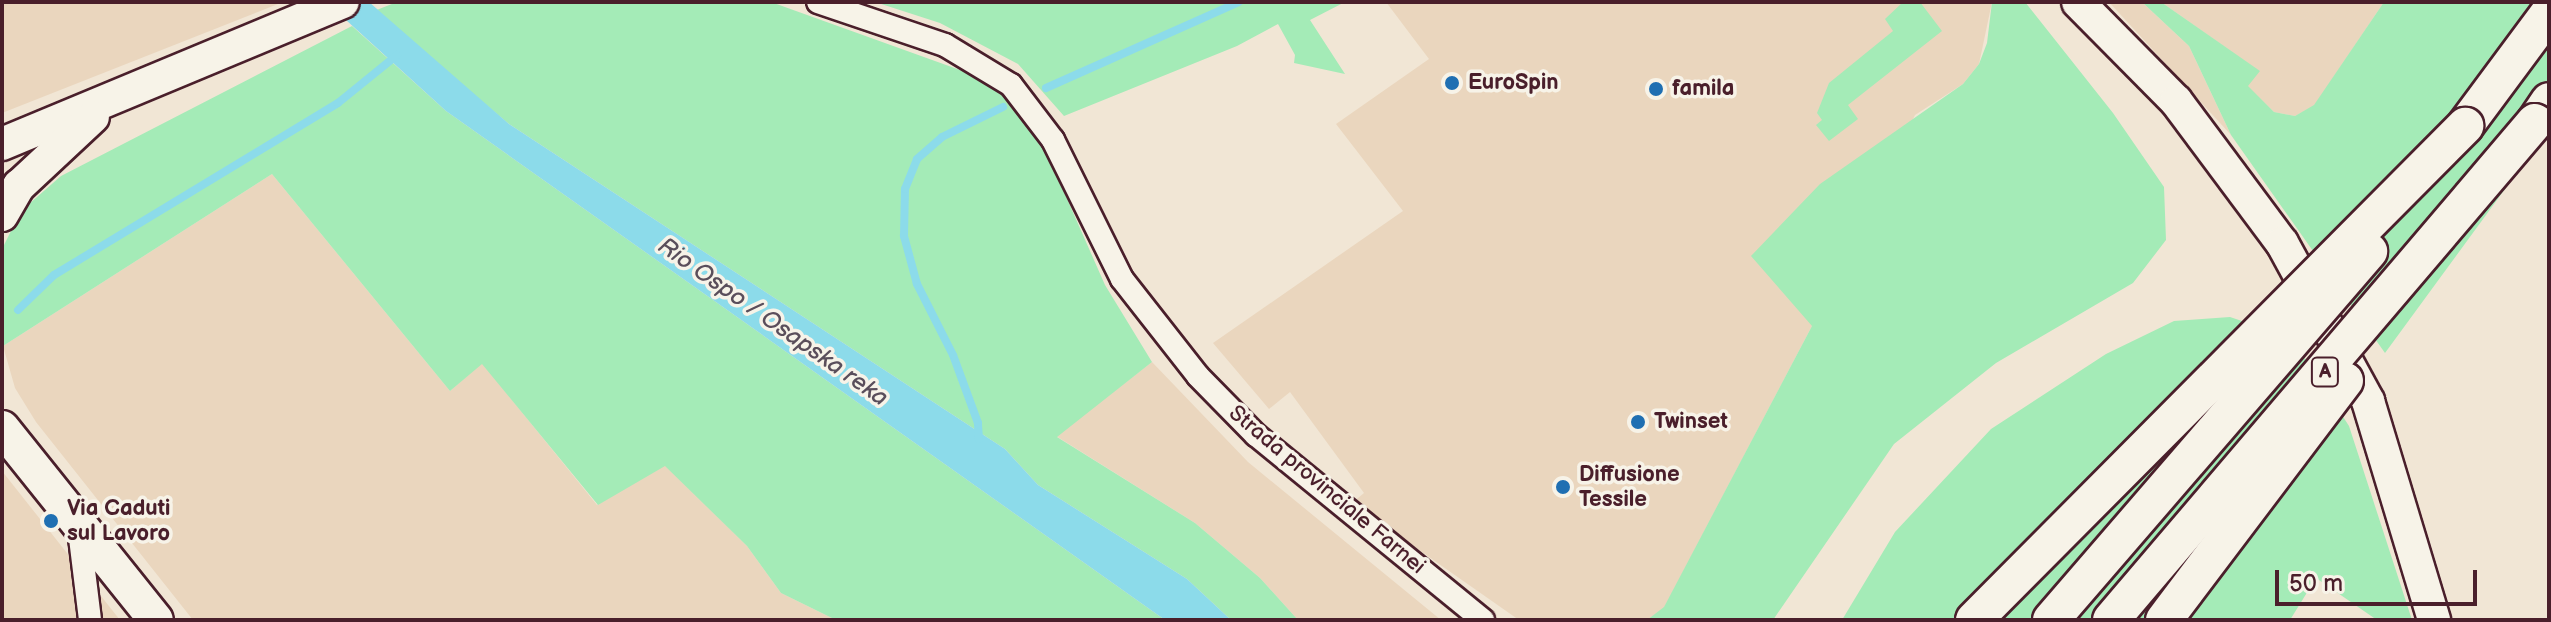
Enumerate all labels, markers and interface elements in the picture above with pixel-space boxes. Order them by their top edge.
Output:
place label: EuroSpin [1468,70,1559,96]
marker: EuroSpin [1443,74,1461,92]
place label: famila [1672,76,1735,102]
marker: famila [1647,80,1665,98]
water label: Rio Ospo / Osapska reka [652,232,894,412]
road number: A [2309,356,2341,388]
street label: Strada provinciale Farnei [1223,400,1431,580]
place label: Twinset [1654,409,1728,435]
marker: Twinset [1629,413,1647,431]
place label: Diffusione Tessile [1579,461,1680,512]
marker: Diffusione Tessile [1554,478,1572,496]
place label: Via Caduti sul Lavoro [67,495,170,546]
marker: Via Caduti sul Lavoro [42,512,60,530]
scale bar [2279,554,2481,604]
text: 50 m [2289,569,2343,598]

